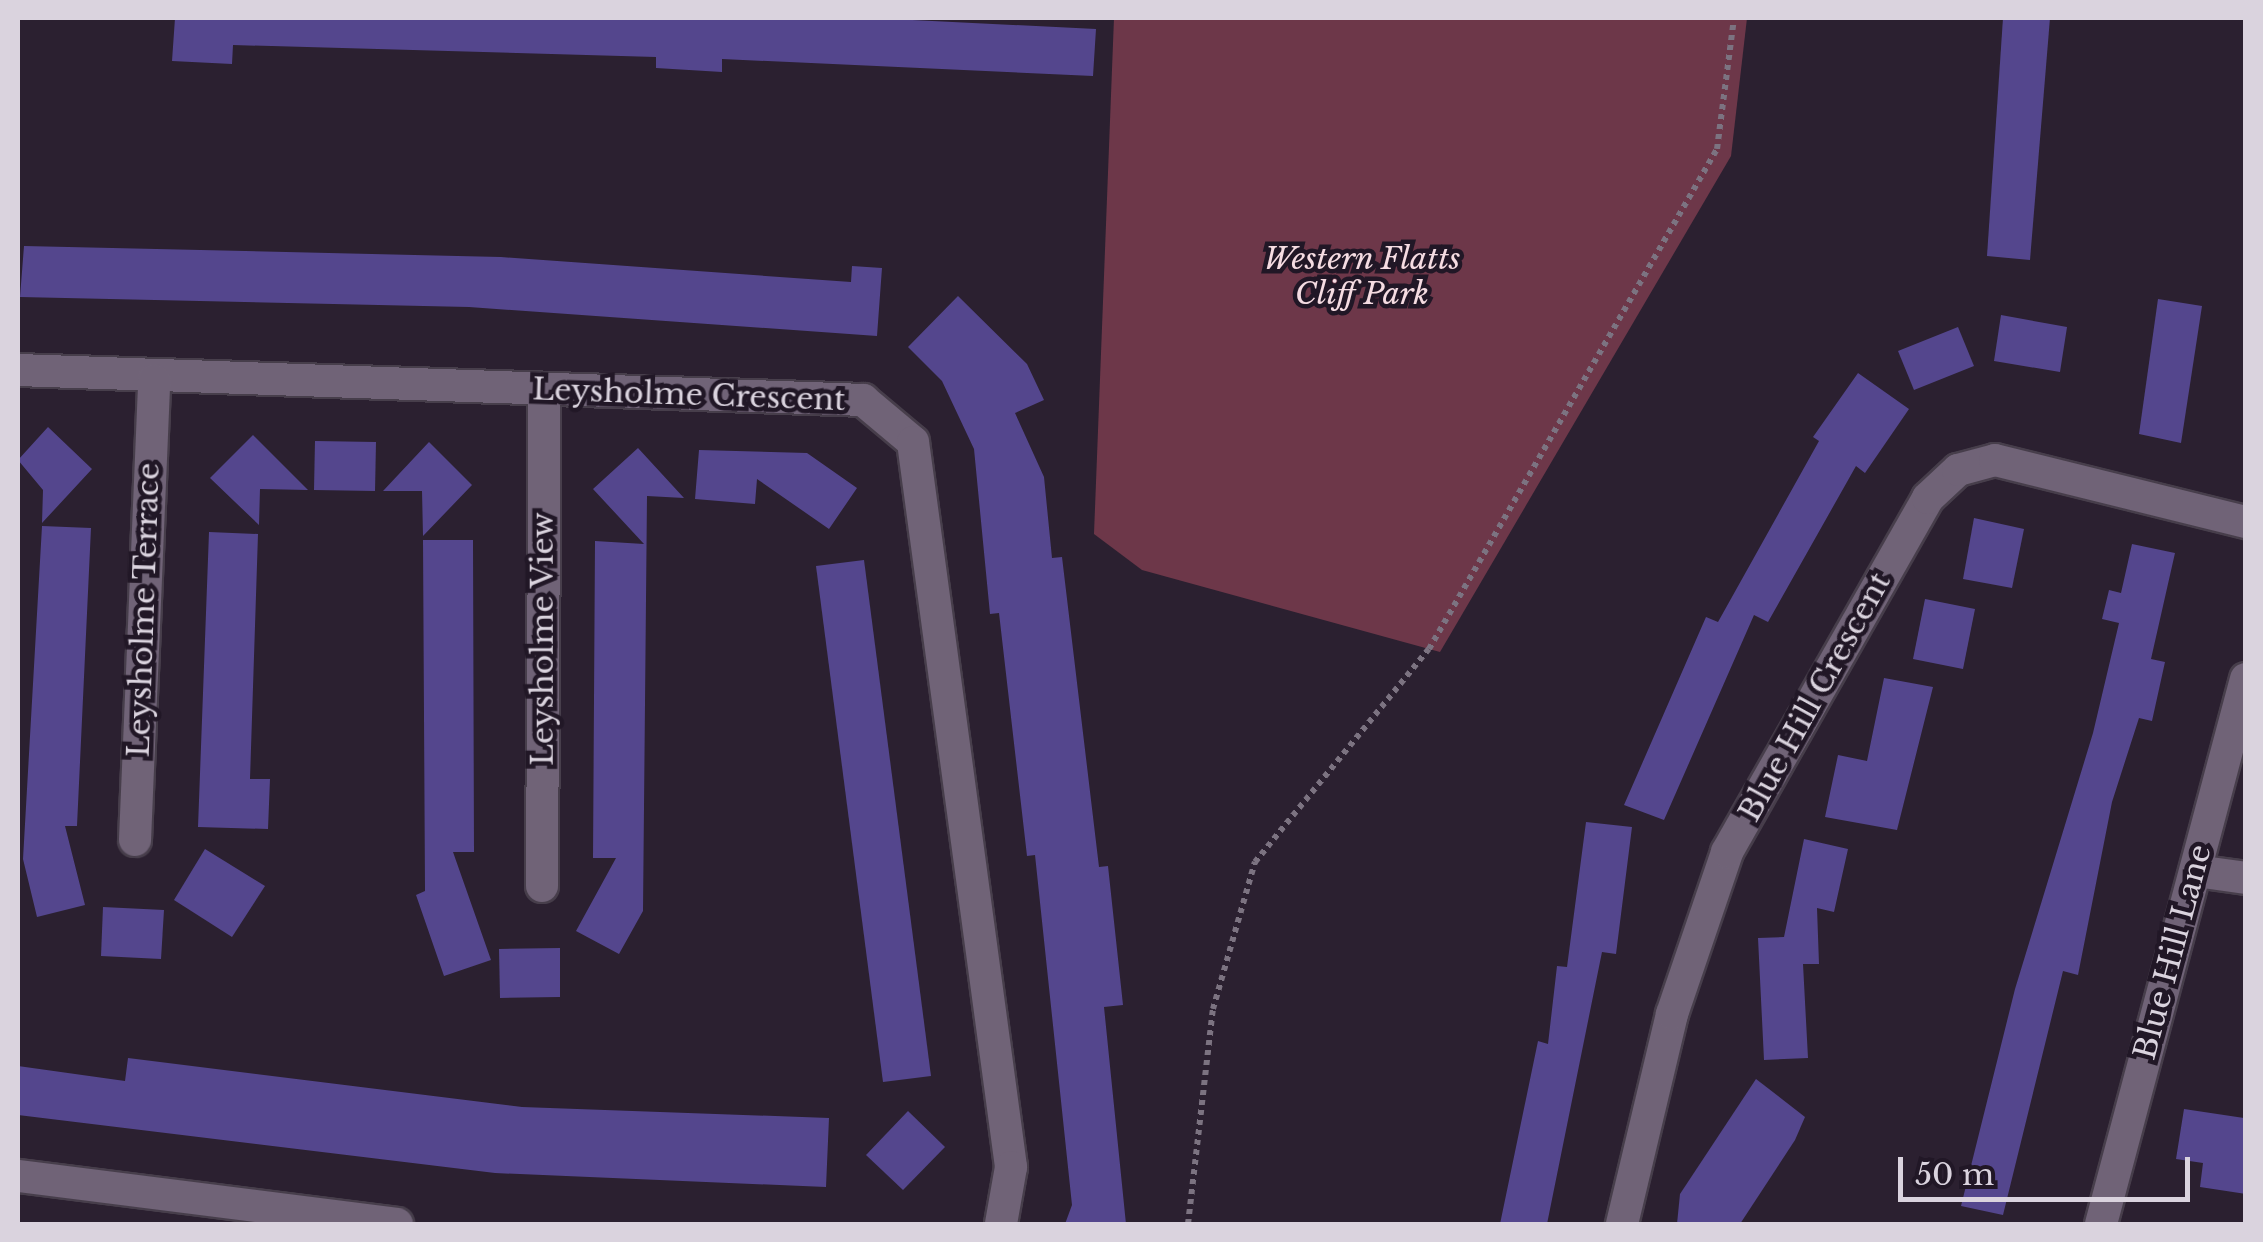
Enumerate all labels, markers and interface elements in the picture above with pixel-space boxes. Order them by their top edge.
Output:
park label: Western Flatts Cliff Park [1263,241,1461,312]
street label: Leysholme Crescent [532,372,846,418]
street label: Leysholme Terrace [121,462,167,758]
street label: Leysholme View [525,512,561,766]
street label: Blue Hill Crescent [1732,566,1898,828]
street label: Blue Hill Lane [2127,841,2219,1063]
scale bar [1903,1137,2196,1199]
text: 50 m [1915,1156,1994,1193]

